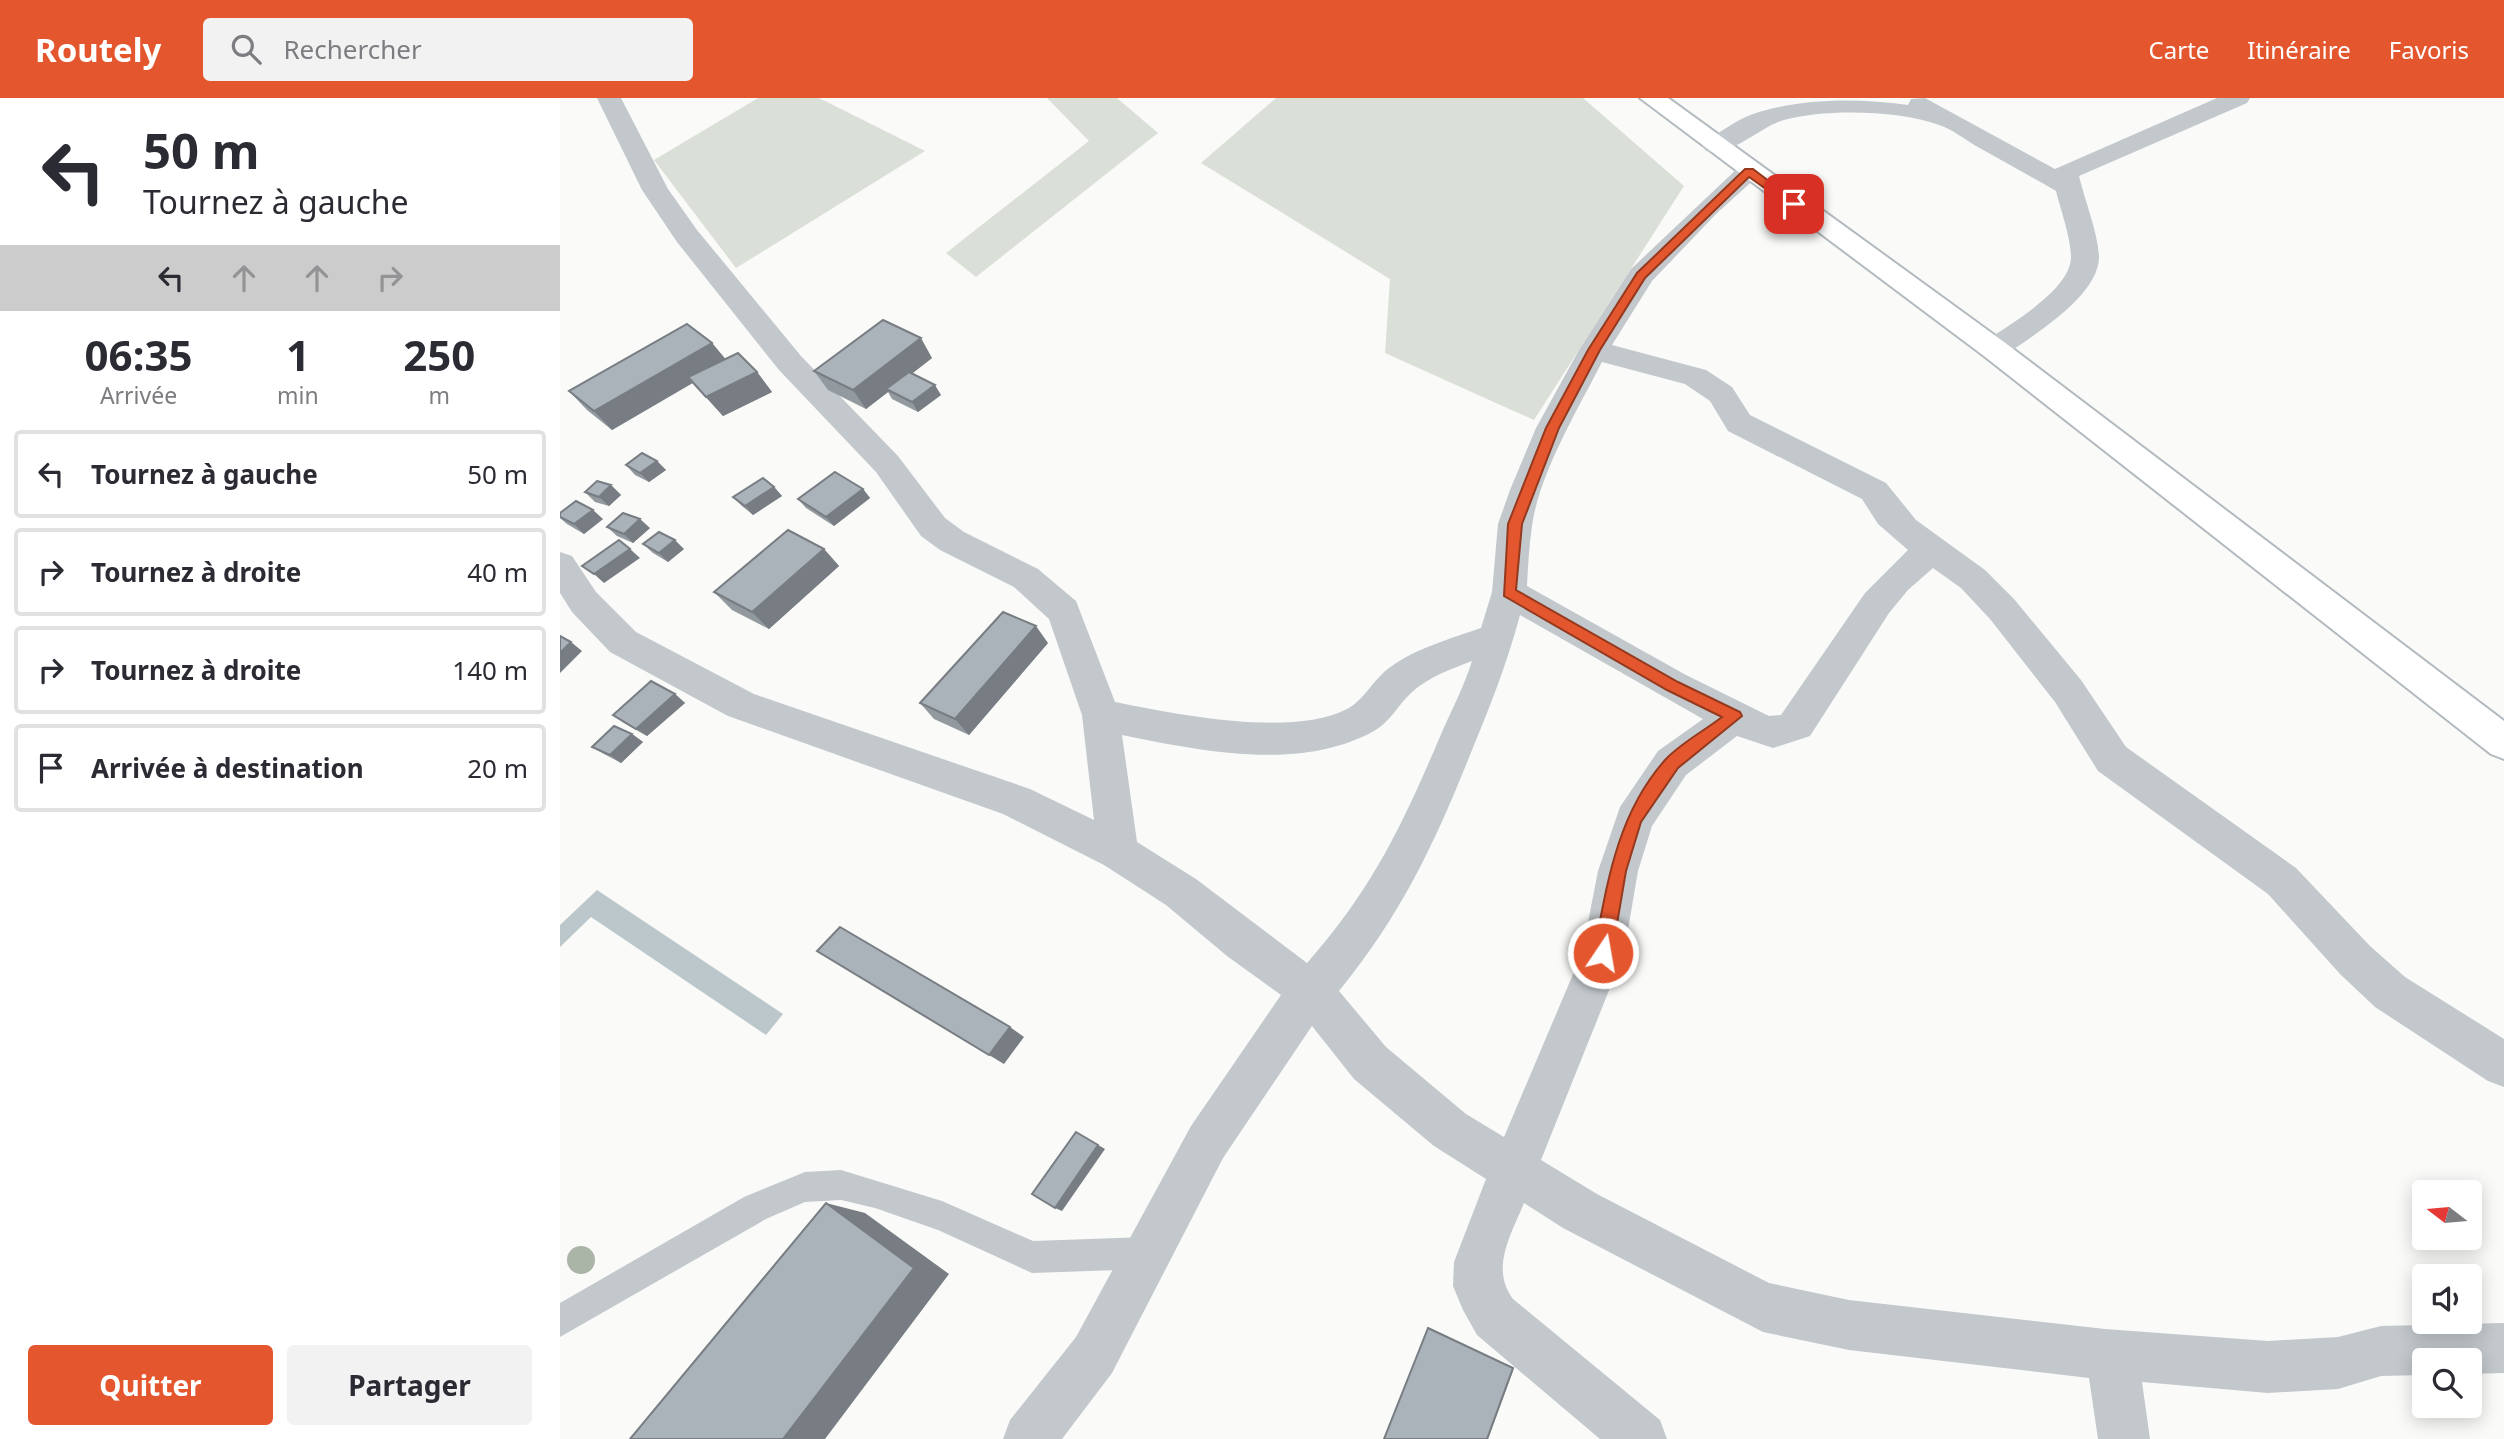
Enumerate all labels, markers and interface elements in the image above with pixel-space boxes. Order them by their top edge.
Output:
search box [203,18,693,81]
text: Routely [35,27,161,72]
icon: search [227,30,265,68]
text: Rechercher [283,31,422,67]
text: Carte [2149,33,2209,66]
text: Itinéraire [2247,33,2351,66]
text: Favoris [2389,33,2469,66]
text: 50 m [143,117,260,183]
icon: left [28,126,119,217]
pin [1764,174,1824,234]
text: Tournez à gauche [143,180,409,223]
icon: arrive [1775,185,1813,223]
icon: left [152,259,190,297]
icon: ahead [225,259,263,297]
icon: ahead [298,259,336,297]
icon: right [371,259,409,297]
text: 06:35 [85,326,192,383]
text: 1 [286,326,310,383]
text: 250 [403,326,475,383]
text: Arrivée [100,379,177,411]
text: min [277,379,319,411]
text: m [429,379,450,411]
icon: left [32,455,70,493]
text: Tournez à gauche [91,456,318,492]
text: 50 m [467,456,528,492]
icon: right [32,553,70,591]
text: Tournez à droite [91,554,301,590]
text: 40 m [467,554,528,590]
icon: right [32,651,70,689]
text: Tournez à droite [91,652,301,688]
text: 140 m [452,652,528,688]
icon: arrive [32,749,70,787]
text: Arrivée à destination [91,750,364,786]
text: 20 m [467,750,528,786]
position arrow [1566,916,1640,990]
north arrow [2412,1180,2482,1250]
map controls [2412,1180,2482,1418]
button: sound [2412,1264,2482,1334]
button: Quitter [28,1345,273,1425]
button: Partager [287,1345,532,1425]
button: search [2412,1348,2482,1418]

